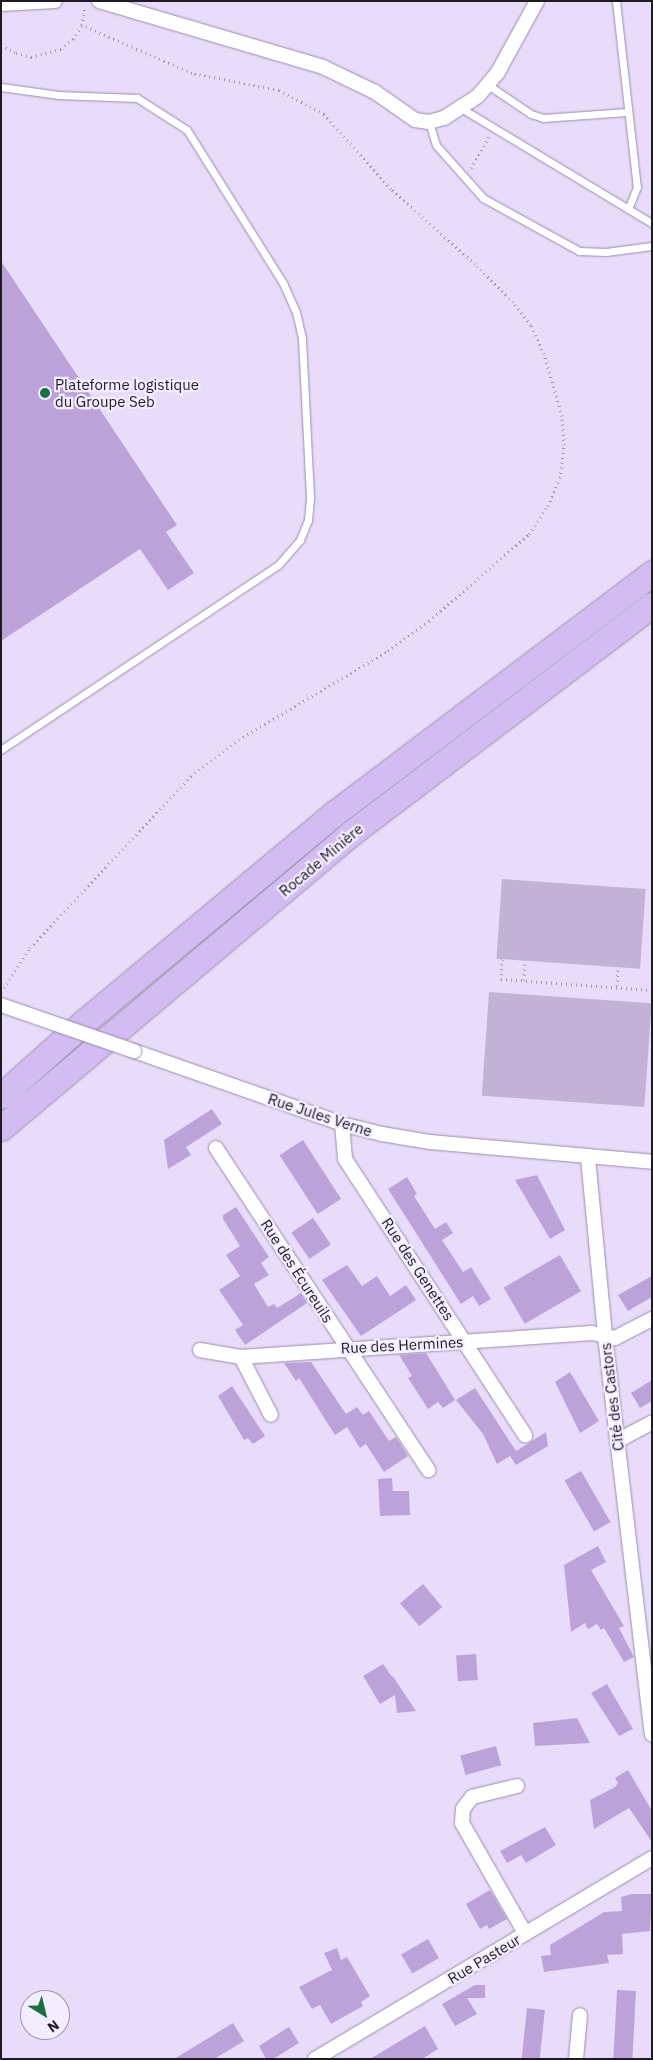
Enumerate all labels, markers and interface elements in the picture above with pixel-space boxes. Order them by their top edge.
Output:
place label: Plateforme logistique du Groupe Seb [55,375,199,410]
marker: Plateforme logistique du Groupe Seb [39,387,51,399]
street label: Rocade Minière [275,820,367,900]
street label: Rue Jules Verne [266,1090,374,1140]
street label: Rue des Genettes [378,1214,458,1324]
street label: Rue des Écureuils [257,1216,337,1326]
street label: Rue des Hermines [340,1333,464,1357]
street label: Cité des Castors [596,1342,628,1452]
street label: Rue Pasteur [444,1930,524,1988]
north arrow [20,1990,70,2040]
text: N [44,2016,63,2037]

